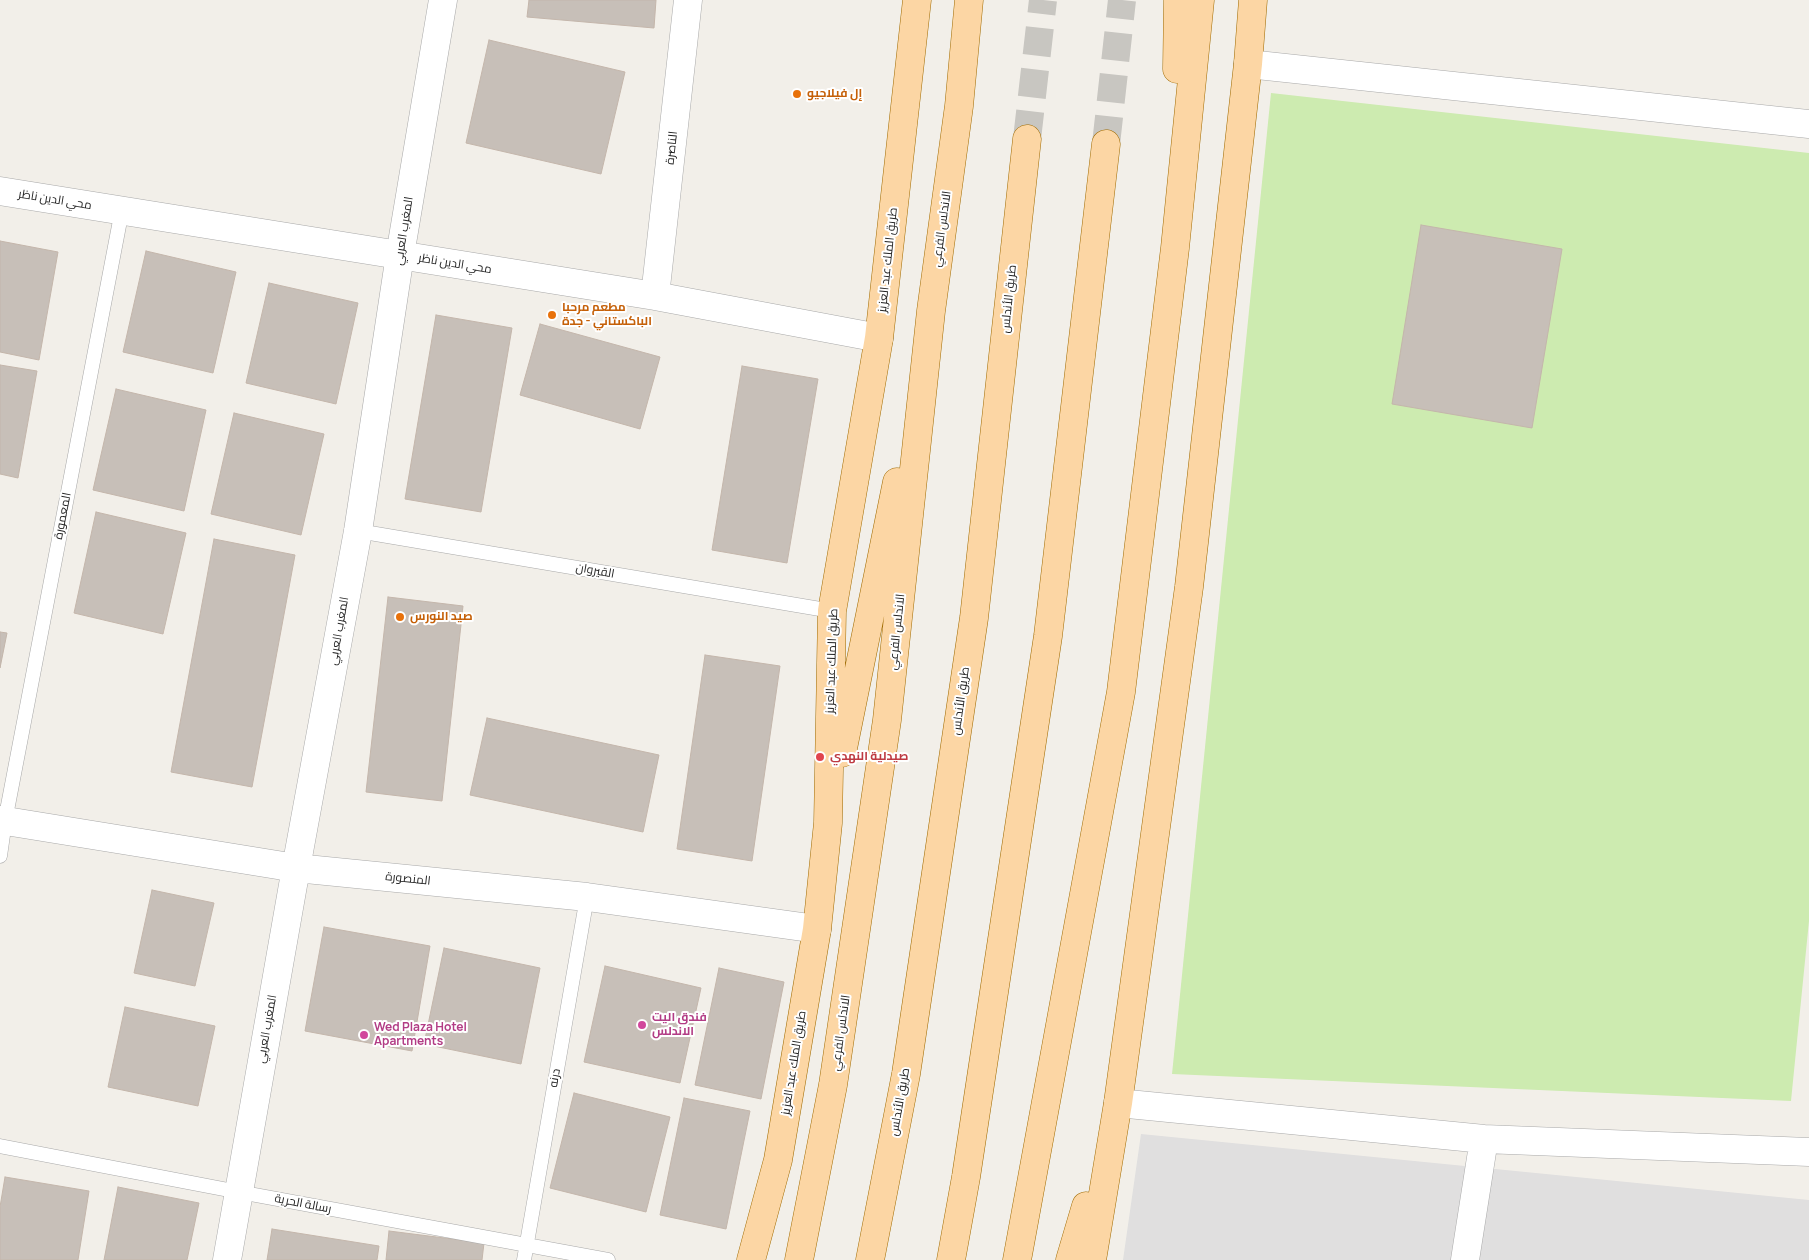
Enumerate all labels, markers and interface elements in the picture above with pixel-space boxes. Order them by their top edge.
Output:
place label: إل فيلاجيو [807,87,862,101]
marker: إل فيلاجيو [791,88,803,100]
street label: الناصرة [663,131,681,165]
street label: محي الدين ناظر [17,187,93,213]
street label: الاندلس الفرعي [930,190,954,268]
street label: المغرب العربي [391,196,417,266]
street label: طريق الملك عبد العزيز [875,207,901,313]
street label: محي الدين ناظر [417,251,493,277]
street label: طريق الأندلس [998,264,1020,334]
place label: مطعم مرحبا الباكستاني - جدة [562,301,652,329]
marker: مطعم مرحبا الباكستاني - جدة [546,309,558,321]
street label: المعمورة [51,491,75,541]
street label: القيروان [575,561,615,581]
street label: الاندلس الفرعي [886,593,908,671]
street label: المغرب العربي [326,596,352,666]
street label: طريق الملك عبد العزيز [823,608,841,714]
place label: صيد النورس [410,610,473,624]
marker: صيد النورس [394,611,406,623]
street label: طريق الأندلس [949,666,973,736]
place label: صيدلية النهدي [830,750,908,764]
marker: صيدلية النهدي [814,751,826,763]
street label: المنصورة [385,869,431,889]
street label: المغرب العربي [254,994,280,1064]
street label: الاندلس الفرعي [829,994,853,1072]
street label: طريق الملك عبد العزيز [779,1010,809,1116]
place label: فندق اليت الاندلس [652,1011,707,1039]
marker: فندق اليت الاندلس [636,1019,648,1031]
place label: Wed Plaza Hotel Apartments [374,1021,467,1049]
marker: Wed Plaza Hotel Apartments [358,1029,370,1041]
street label: درنه [546,1067,564,1089]
street label: طريق الأندلس [887,1067,913,1137]
street label: رسالة الحرية [273,1191,333,1217]

